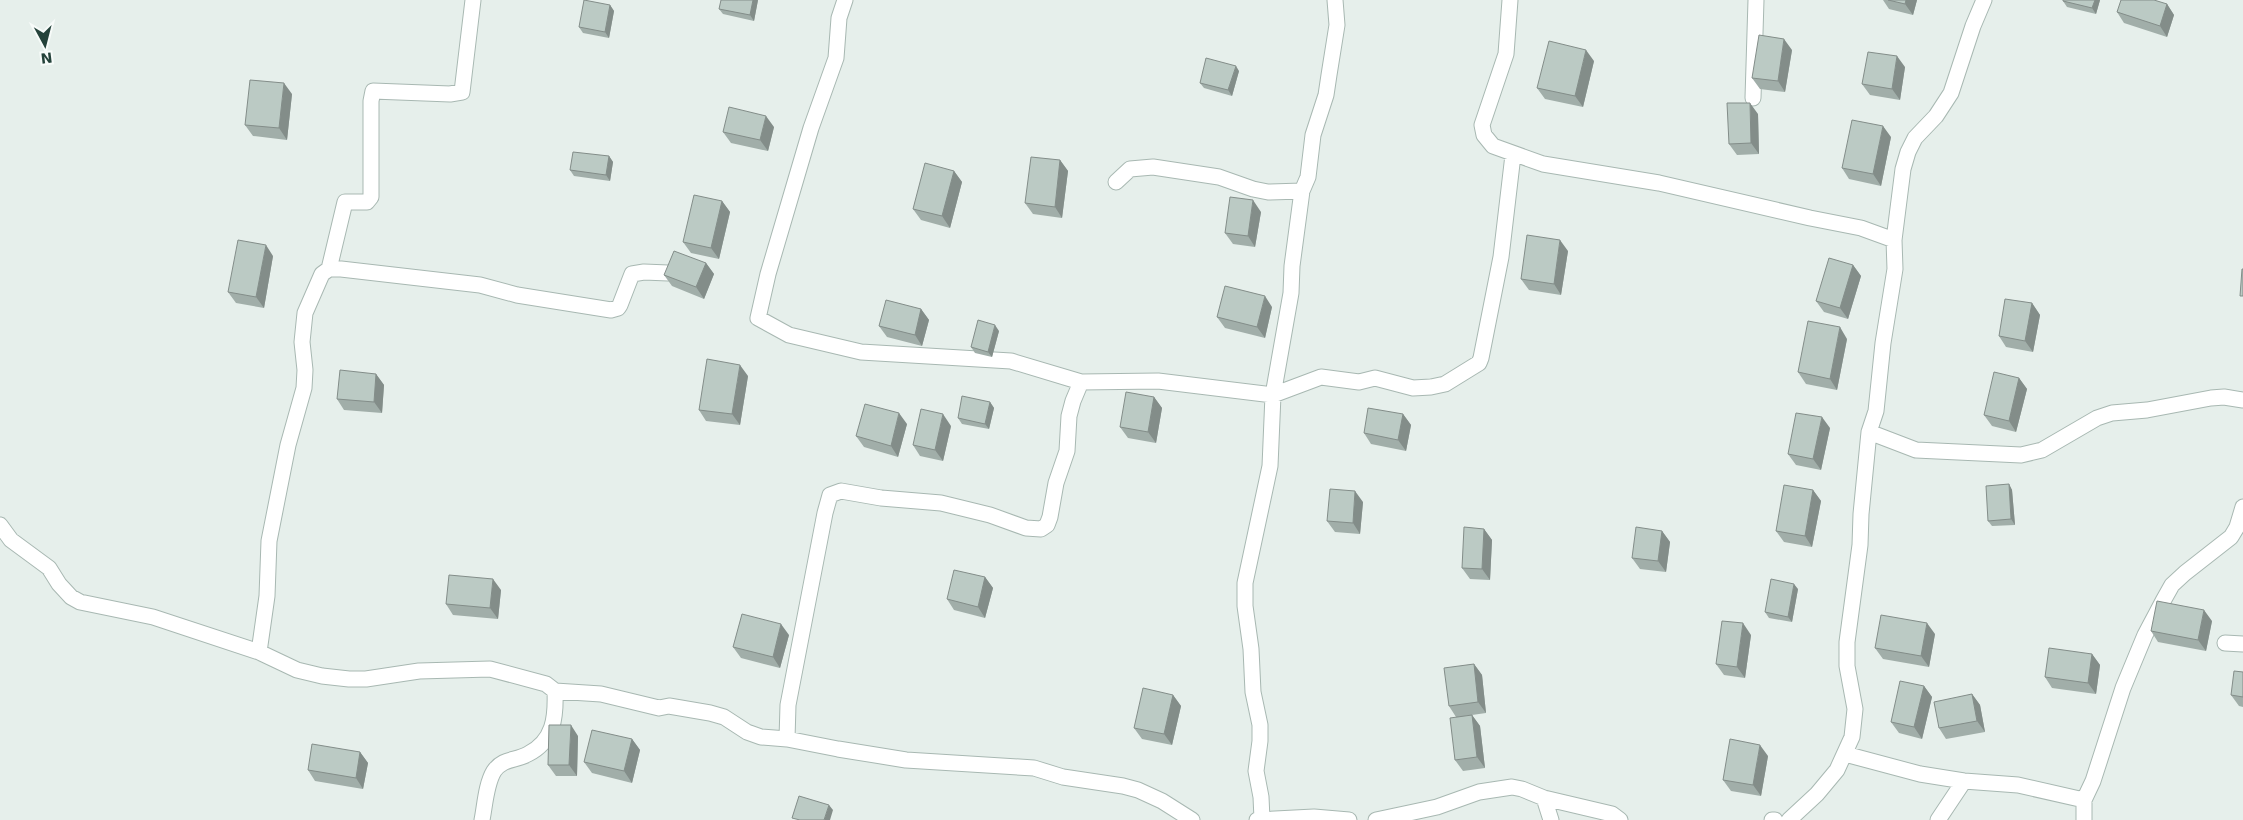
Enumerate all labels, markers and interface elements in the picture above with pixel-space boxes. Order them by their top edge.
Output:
north arrow [20,20,70,70]
text: N [40,49,53,67]

